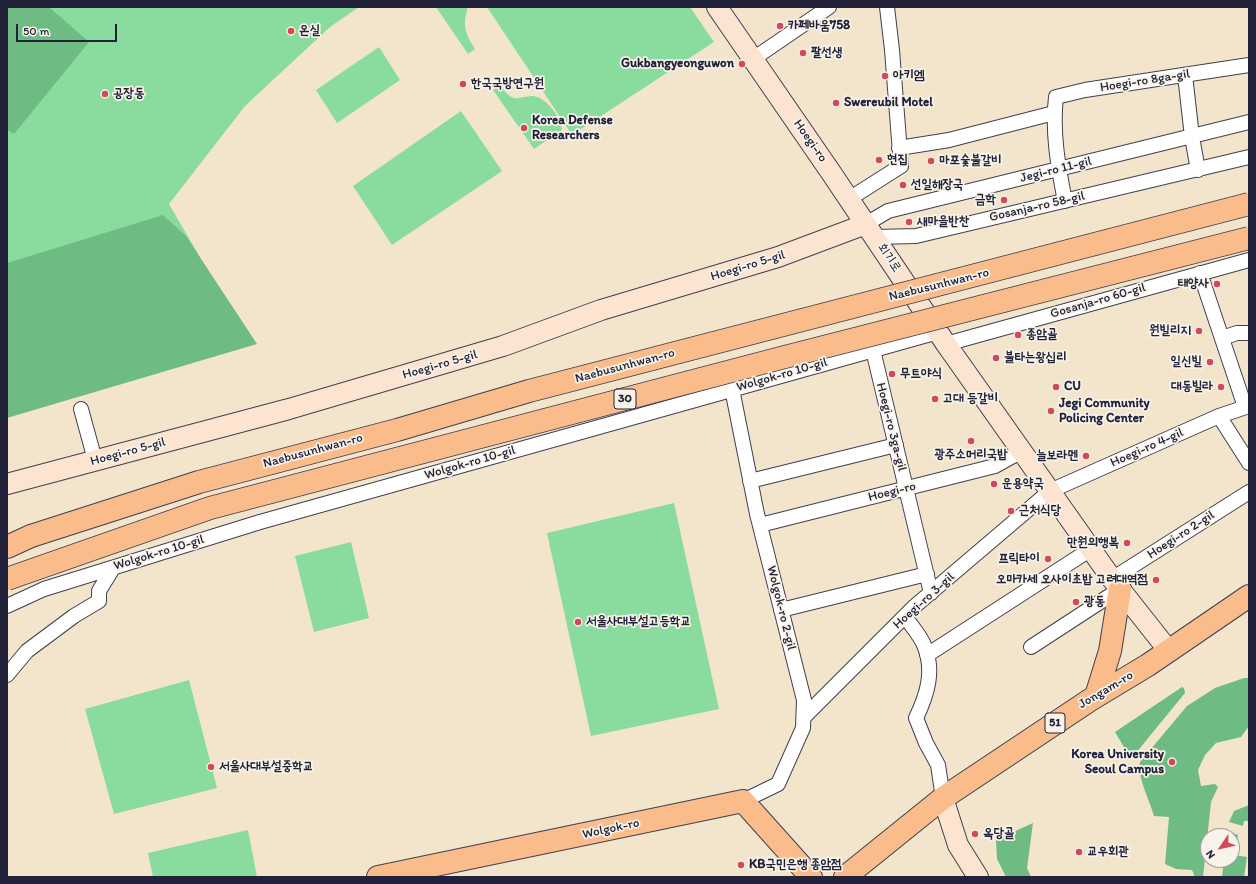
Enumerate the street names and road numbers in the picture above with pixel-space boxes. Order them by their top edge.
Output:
street label: Hoegi-ro 8ga-gil [1099,66,1191,96]
street label: Hoegi-ro [790,117,830,165]
street label: Jegi-ro 11-gil [1019,154,1093,186]
street label: Gosanja-ro 58-gil [988,188,1086,226]
street label: 회기로 [874,241,904,275]
street label: Hoegi-ro 5-gil [709,247,787,285]
street label: Naebusunhwan-ro [887,265,991,305]
street label: Gosanja-ro 60-gil [1049,280,1147,322]
street label: Naebusunhwan-ro [573,345,677,387]
street label: Hoegi-ro 5-gil [401,347,479,383]
street label: Wolgok-ro 10-gil [735,355,829,395]
street label: Hoegi-ro 3ga-gil [872,381,910,473]
road number: 30 [614,389,636,409]
street label: Hoegi-ro 4-gil [1108,425,1186,471]
street label: Naebusunhwan-ro [261,430,365,472]
street label: Hoegi-ro 5-gil [89,434,167,470]
street label: Wolgok-ro 10-gil [423,443,517,483]
street label: Hoegi-ro [867,479,917,505]
street label: Hoegi-ro 2-gil [1144,507,1218,563]
street label: Wolgok-ro 10-gil [112,532,206,574]
street label: Wolgok-ro 2-gil [763,564,799,652]
street label: Hoegi-ro 3-gil [890,569,958,633]
street label: Jongam-ro [1076,668,1136,712]
road number: 51 [1045,713,1065,733]
street label: Wolgok-ro [581,815,641,843]

